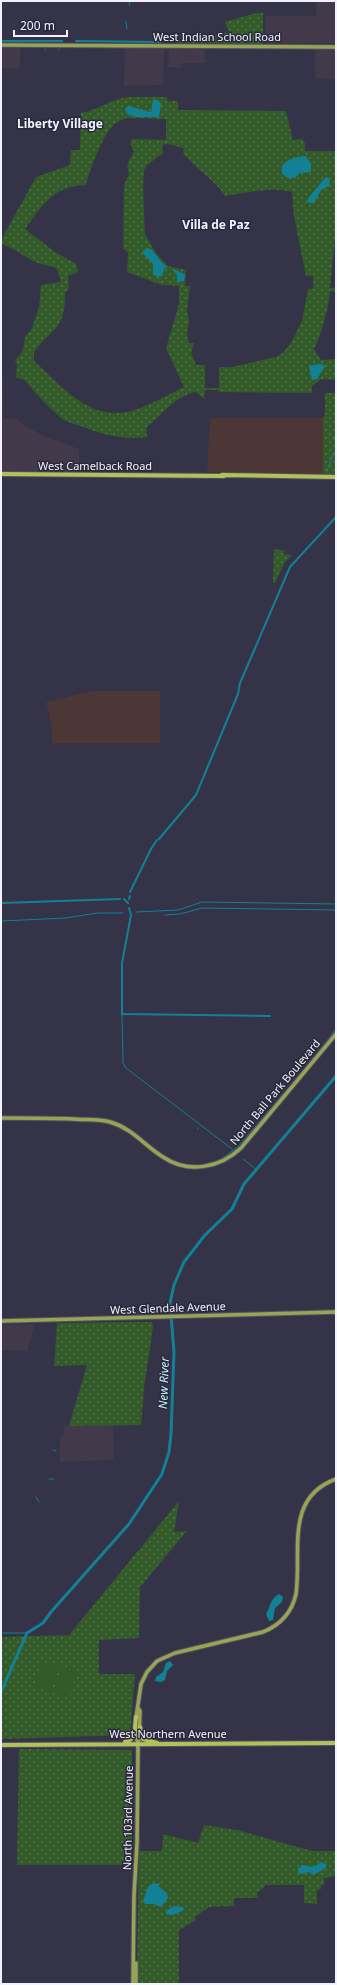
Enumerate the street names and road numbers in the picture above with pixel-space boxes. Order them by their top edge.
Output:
street label: West Indian School Road [153,29,281,44]
street label: West Camelback Road [38,458,152,473]
street label: North Ball Park Boulevard [226,1036,323,1148]
street label: West Glendale Avenue [110,1298,226,1317]
street label: West Northern Avenue [109,1726,227,1741]
street label: North 103rd Avenue [119,1766,136,1870]

